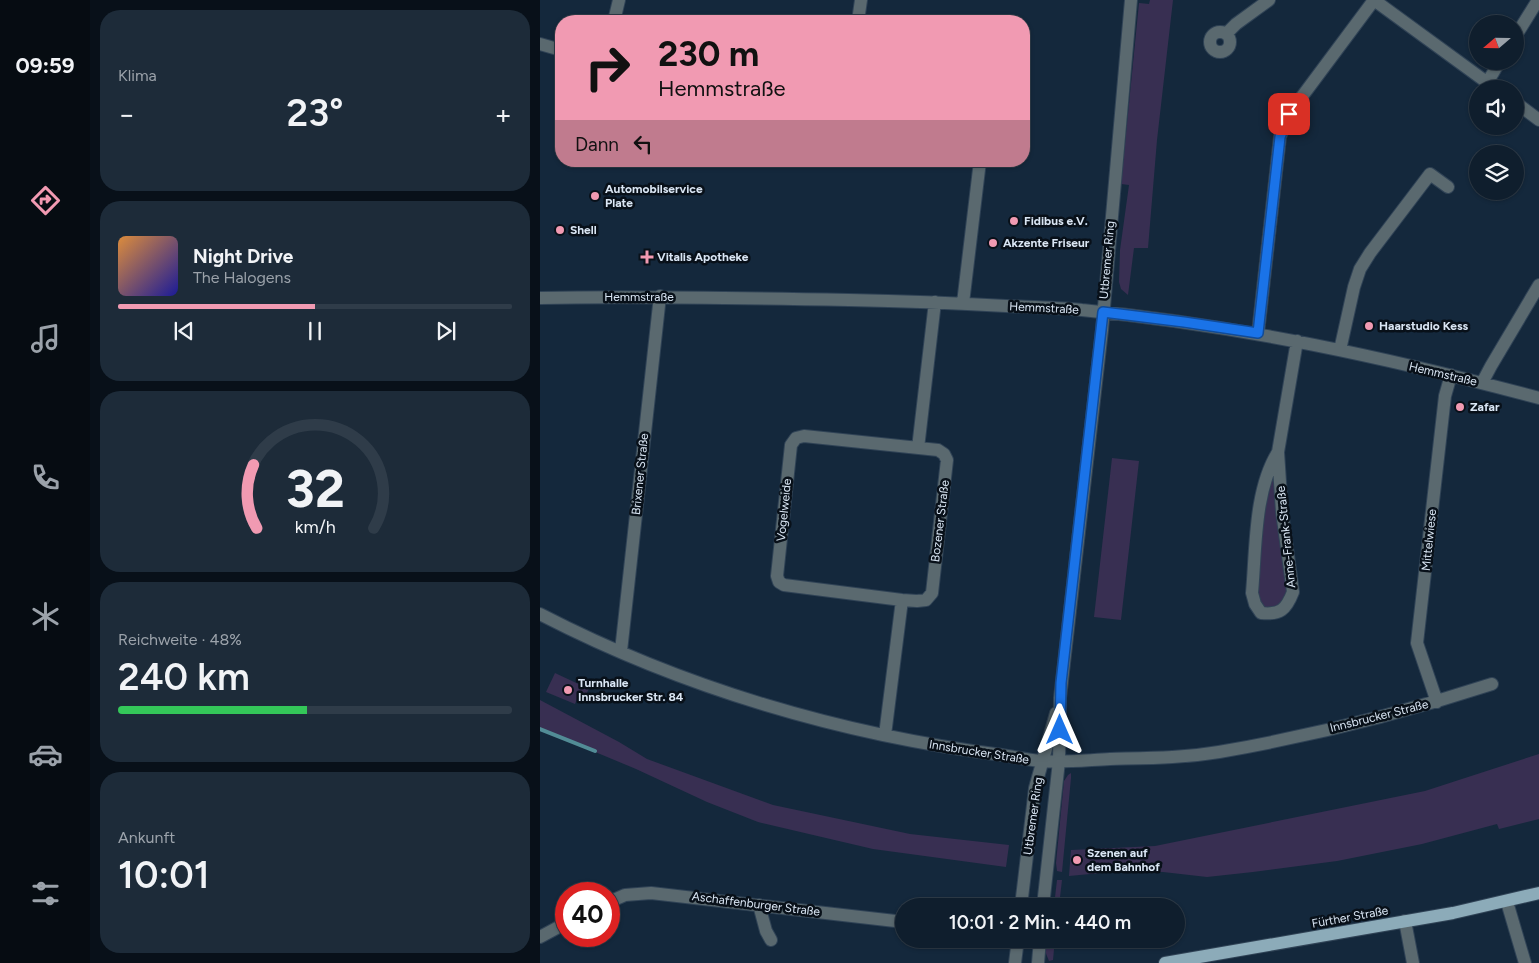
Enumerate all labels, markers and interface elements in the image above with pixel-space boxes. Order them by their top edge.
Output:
north arrow [1469,15,1524,70]
map controls [1469,15,1524,200]
text: 230 m [658,33,759,75]
icon: right [575,35,640,100]
text: 09:59 [15,52,75,79]
text: Klima [118,66,157,85]
text: Hemmstraße [658,75,786,102]
button: sound [1469,80,1524,135]
text: 23° [287,90,343,136]
pin [1268,93,1310,135]
text: − [118,97,135,131]
text: + [495,97,512,131]
icon: arrive [1275,100,1303,128]
icon: left [629,130,657,158]
text: Dann [575,133,619,156]
button: layers [1469,145,1524,200]
place label: Automobilservice Plate [605,182,703,210]
icon: directions [28,183,63,218]
marker: Automobilservice Plate [589,190,601,202]
place label: Fidibus e.V. [1024,214,1088,228]
marker: Fidibus e.V. [1008,215,1020,227]
street label: Utbremer Ring [1097,220,1117,300]
place label: Shell [570,223,597,237]
marker: Shell [554,224,566,236]
place label: Akzente Friseur [1003,236,1090,250]
marker: Akzente Friseur [987,237,999,249]
text: Night Drive [193,245,293,268]
place label: Vitalis Apotheke [657,250,749,264]
marker: Vitalis Apotheke [641,251,653,263]
text: The Halogens [193,268,291,287]
street label: Hemmstraße [604,290,674,304]
street label: Hemmstraße [1009,299,1080,317]
icon: previous [170,317,198,345]
icon: pause [301,317,329,345]
icon: next [432,317,460,345]
place label: Haarstudio Kess [1379,319,1469,333]
marker: Haarstudio Kess [1363,320,1375,332]
icon: music [28,321,63,356]
street label: Hemmstraße [1408,359,1479,389]
place label: Zafar [1470,400,1500,414]
marker: Zafar [1454,401,1466,413]
street label: Brixener Straße [629,432,651,516]
text: 32 [285,458,345,520]
icon: phone [28,460,63,495]
street label: Vogelweide [774,477,794,542]
street label: Bozener Straße [928,479,952,563]
street label: Anne-Frank-Straße [1274,485,1298,589]
street label: Mittelwiese [1419,508,1439,572]
text: km/h [295,516,335,537]
icon: climate [28,599,63,634]
text: Reichweite · 48% [118,630,242,649]
text: 240 km [118,654,250,700]
place label: Turnhalle Innsbrucker Str. 84 [578,676,684,704]
marker: Turnhalle Innsbrucker Str. 84 [562,684,574,696]
street label: Innsbrucker Straße [1328,697,1430,735]
position arrow [1033,703,1085,755]
icon: car [28,737,63,772]
street label: Innsbrucker Straße [928,737,1030,767]
street label: Utbremer Ring [1021,776,1045,856]
text: Ankunft [118,828,175,847]
place label: Szenen auf dem Bahnhof [1087,846,1160,874]
text: 10:01 [118,852,210,898]
marker: Szenen auf dem Bahnhof [1071,854,1083,866]
icon: filters [28,876,63,911]
speed limit sign: 40 [555,882,620,947]
street label: Aschaffenburger Straße [691,889,821,919]
street label: Fürther Straße [1311,903,1390,931]
text: 10:01 · 2 Min. · 440 m [949,911,1131,934]

